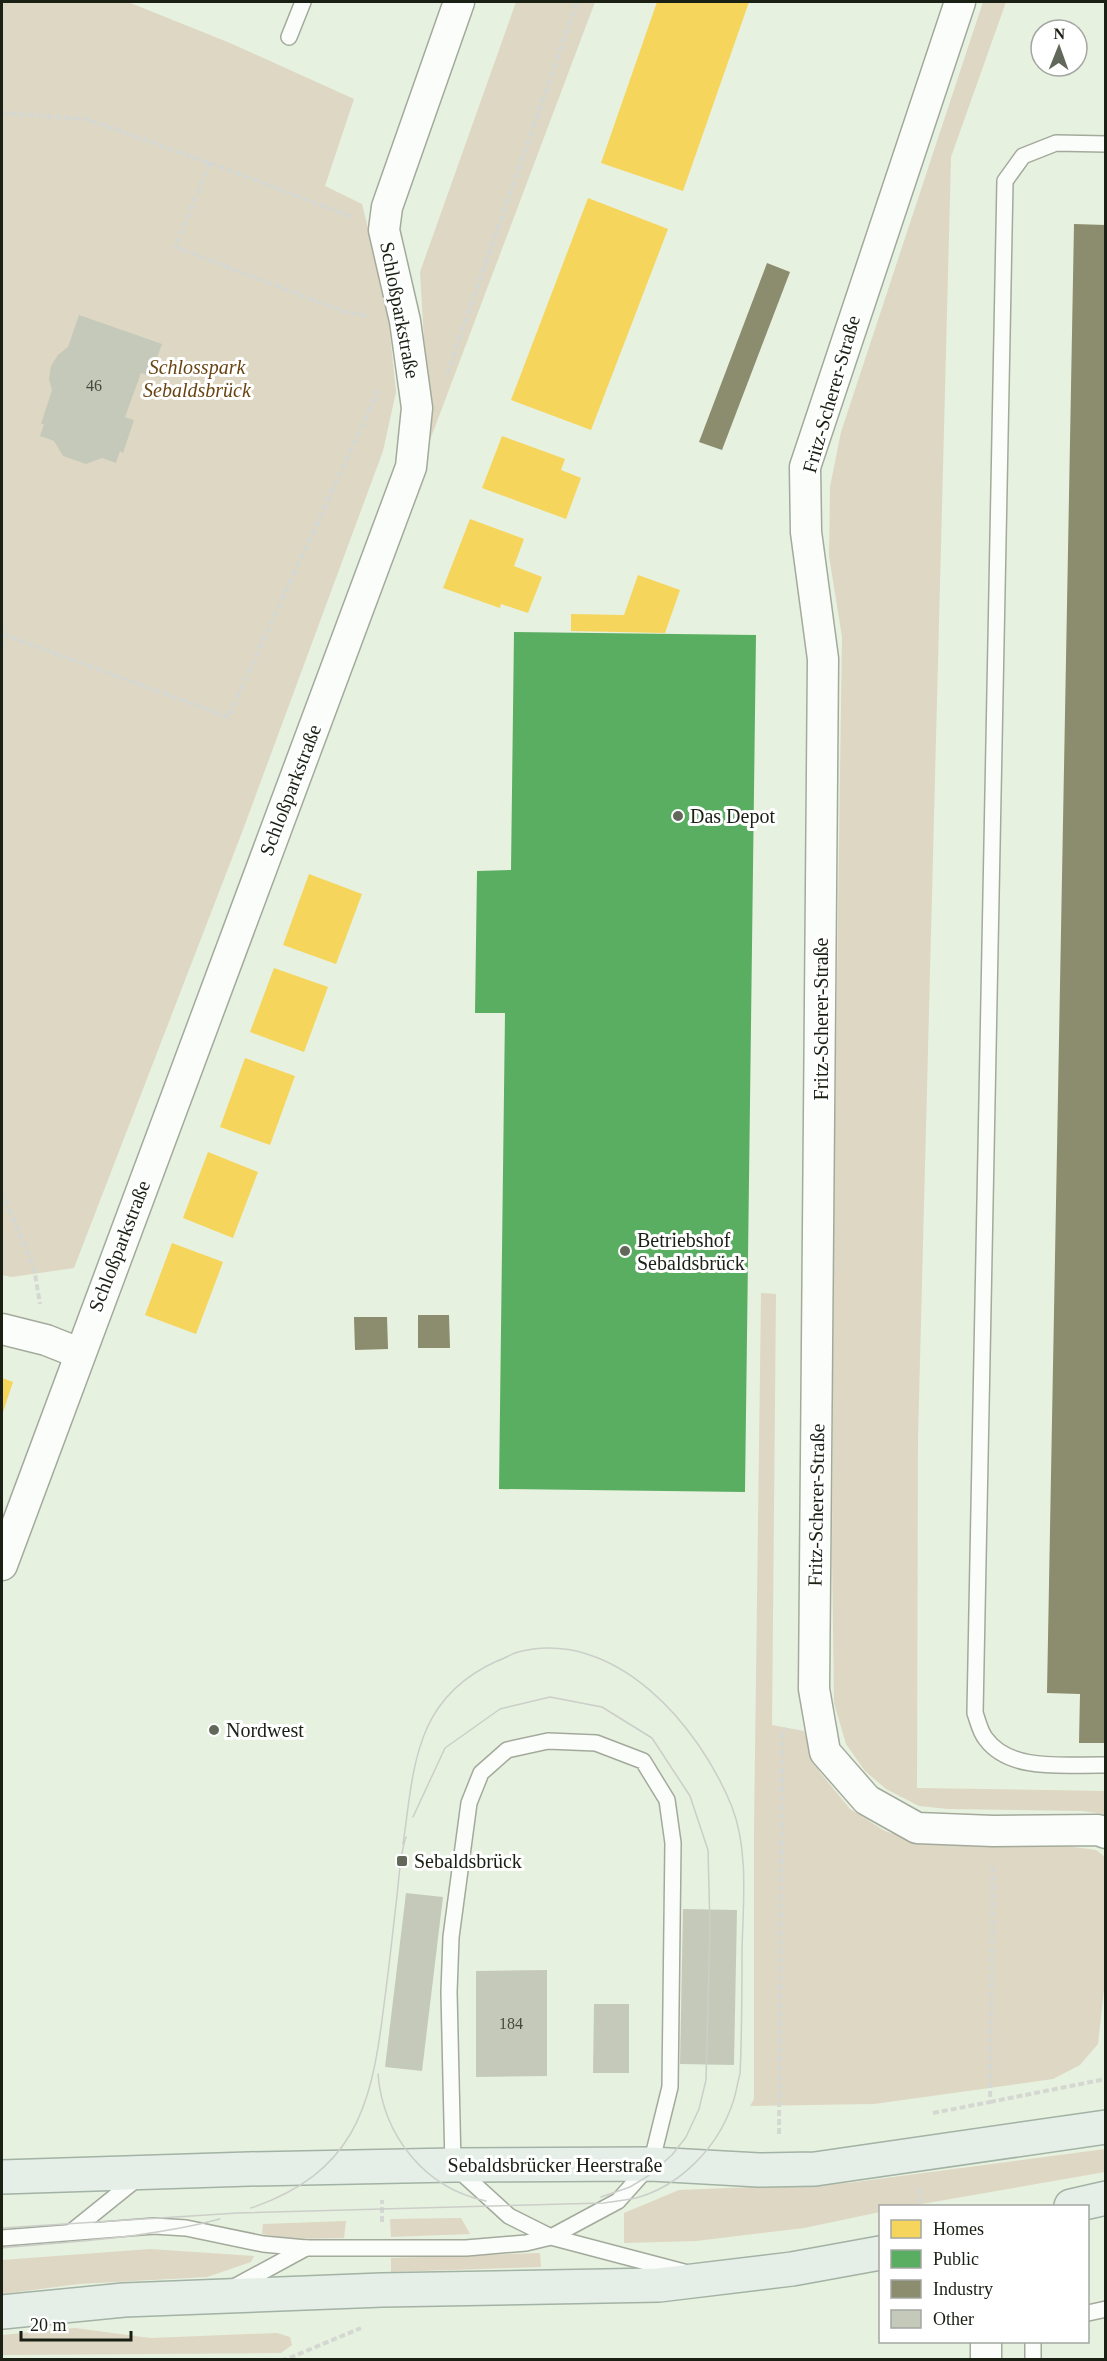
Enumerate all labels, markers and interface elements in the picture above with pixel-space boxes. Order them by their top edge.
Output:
north arrow [1029,18,1089,78]
text: N [1053,25,1066,42]
street label: Schloßparkstraße [375,240,424,381]
street label: Fritz-Scherer-Straße [798,313,864,475]
park label: Schlosspark Sebaldsbrück [143,356,252,401]
house number: 46 [86,377,102,394]
street label: Schloßparkstraße [255,721,326,859]
place label: Das Depot [690,805,775,828]
marker: Das Depot [671,809,685,823]
street label: Fritz-Scherer-Straße [810,937,832,1100]
street label: Schloßparkstraße [84,1177,155,1315]
place label: Betriebshof Sebaldsbrück [637,1229,745,1274]
marker: Betriebshof Sebaldsbrück [618,1244,632,1258]
street label: Fritz-Scherer-Straße [804,1423,828,1587]
place label: Nordwest [226,1719,304,1741]
marker: Nordwest [207,1723,221,1737]
place label: Sebaldsbrück [414,1850,522,1872]
marker: Sebaldsbrück [395,1854,409,1868]
house number: 184 [499,2015,523,2032]
street label: Sebaldsbrücker Heerstraße [448,2154,663,2176]
legend [879,2205,1089,2343]
text: Homes [933,2219,984,2239]
text: Public [933,2249,979,2269]
text: Industry [933,2279,993,2299]
scale bar [21,2304,130,2342]
text: Other [933,2309,974,2329]
text: 20 m [30,2315,67,2335]

